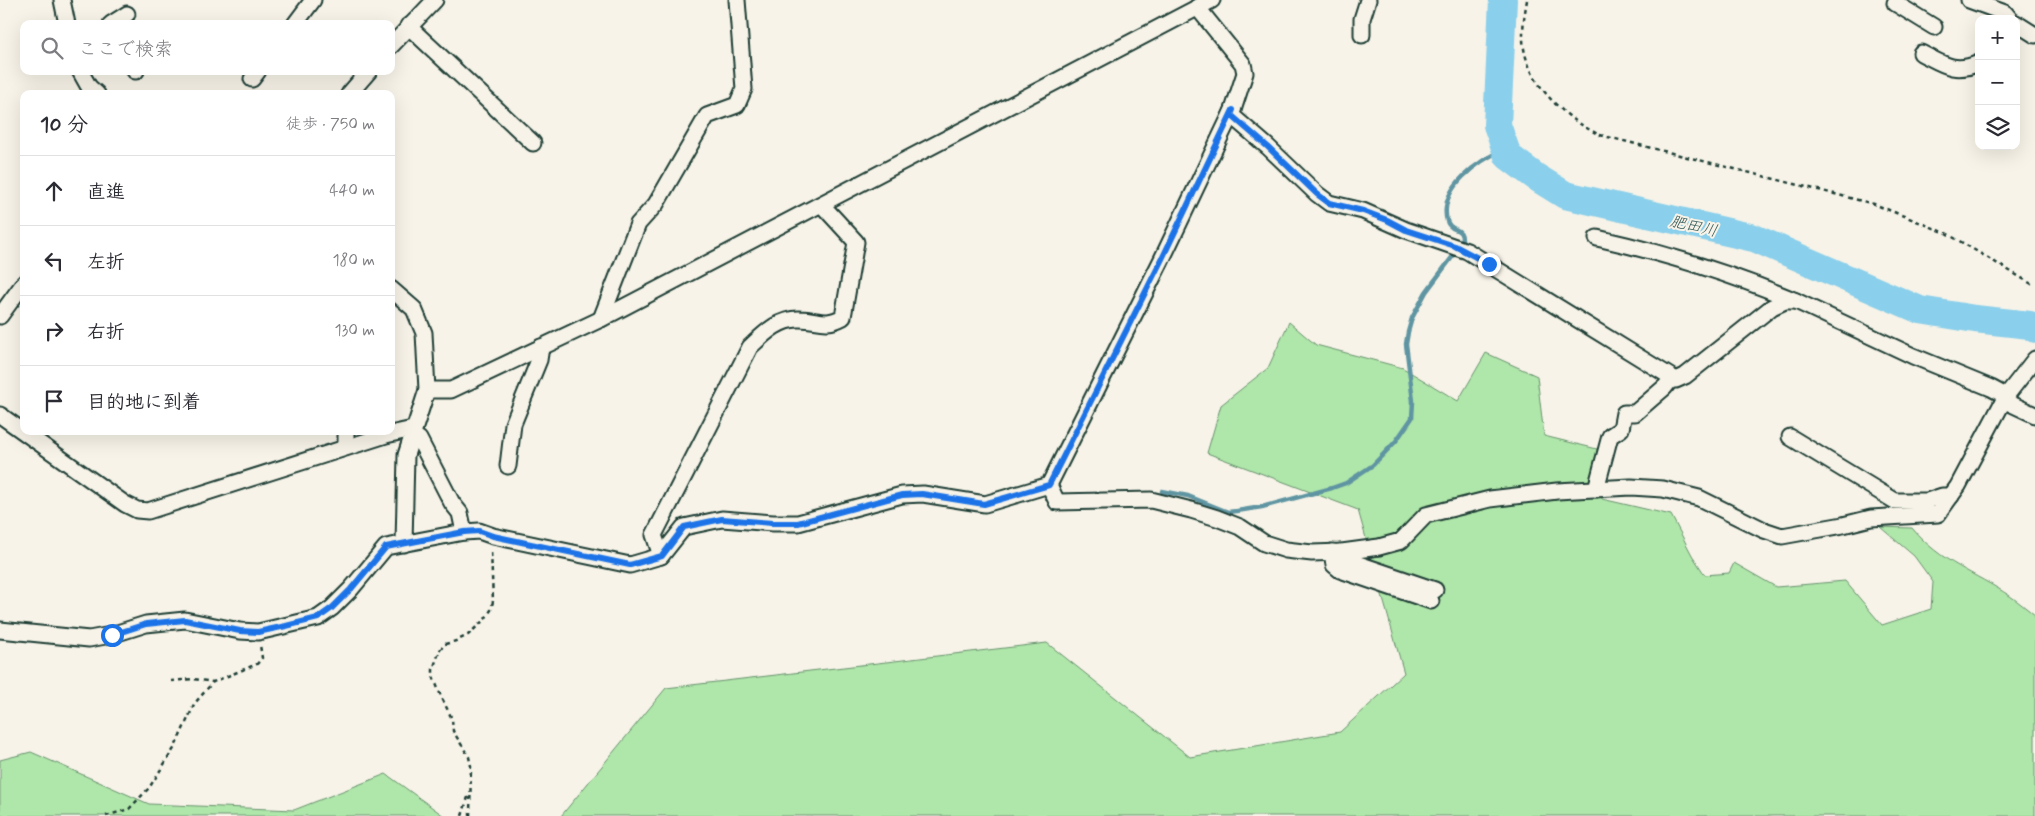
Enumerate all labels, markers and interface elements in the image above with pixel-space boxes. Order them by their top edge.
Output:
map controls [1975,15,2020,150]
button: + [1975,15,2020,60]
search box [20,20,395,75]
icon: search [38,34,66,62]
text: ここで検索 [78,37,173,62]
button: − [1975,60,2020,105]
button: layers [1975,105,2020,150]
text: 10 分 [40,111,88,139]
text: 徒歩 · 750 m [286,114,375,135]
icon: ahead [40,177,68,205]
text: 直進 [87,180,125,205]
text: 440 m [329,180,375,201]
water label: 肥田川 [1668,211,1719,242]
icon: left [40,247,68,275]
text: 左折 [87,250,125,275]
text: 180 m [332,250,375,271]
route end [1478,253,1501,276]
icon: right [40,317,68,345]
text: 右折 [87,320,125,345]
text: 130 m [334,320,375,341]
icon: arrive [40,387,68,415]
text: 目的地に到着 [87,390,201,415]
route start [101,624,124,647]

